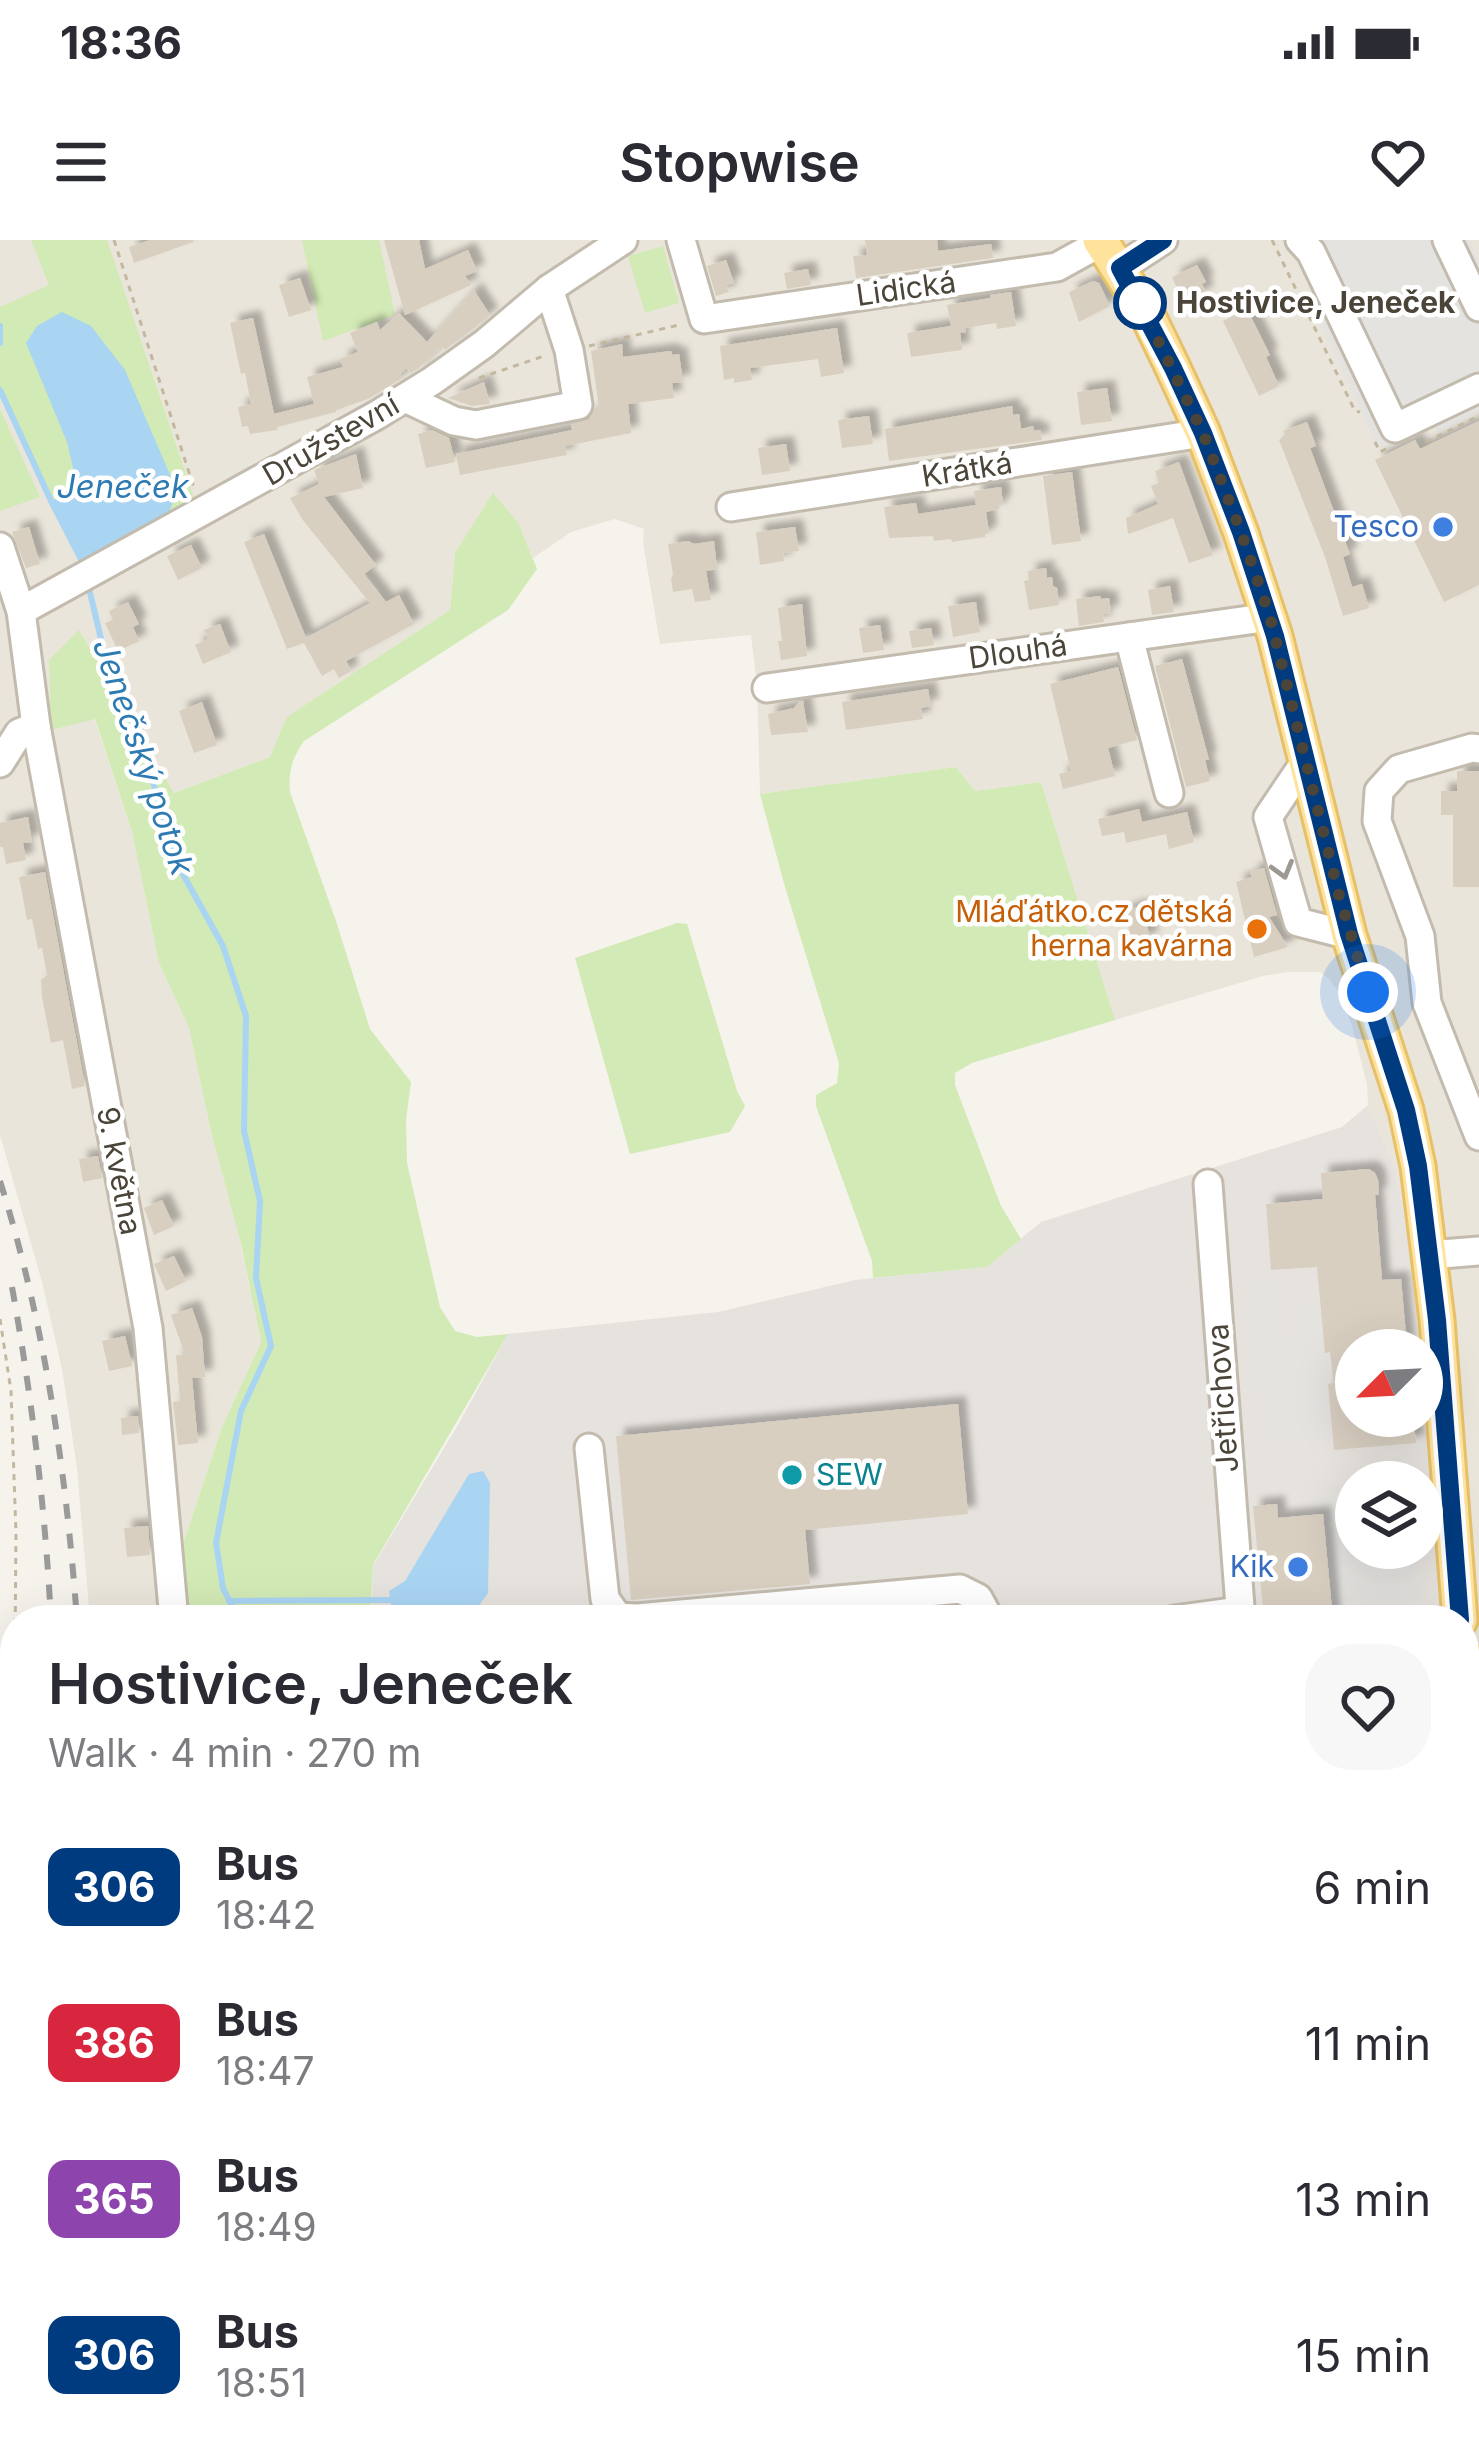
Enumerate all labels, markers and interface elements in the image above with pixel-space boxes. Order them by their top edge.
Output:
text: 18:36 [60,15,182,70]
icon: menu [48,129,114,195]
icon: heart [1365,129,1431,195]
text: Stopwise [619,130,860,195]
street label: Lidická [854,263,958,313]
marker: Hostivice, Jeneček [1115,278,1165,328]
place label: Hostivice, Jeneček [1176,284,1456,320]
street label: Družstevní [256,385,406,493]
street label: Krátká [919,444,1015,494]
water label: Jeneček [57,466,190,506]
place label: Tesco [1334,508,1419,544]
marker: Tesco [1430,514,1456,540]
street label: Dlouhá [966,626,1070,676]
water label: Jenečský potok [85,634,203,881]
one-way arrow [1269,858,1294,879]
place label: Mláďátko.cz dětská herna kavárna [955,893,1233,963]
marker: Mláďátko.cz dětská herna kavárna [1244,916,1270,942]
your location [1338,962,1398,1022]
street label: 9. května [90,1104,150,1238]
street label: Jetřichova [1199,1322,1245,1474]
north arrow [1335,1329,1443,1437]
map controls [1335,1329,1443,1569]
place label: SEW [816,1456,883,1492]
button: layers [1335,1461,1443,1569]
marker: SEW [779,1462,805,1488]
place label: Kik [1230,1548,1275,1584]
marker: Kik [1285,1554,1311,1580]
button: heart [1305,1644,1431,1770]
text: Hostivice, Jeneček [48,1649,573,1718]
text: Walk · 4 min · 270 m [48,1729,421,1776]
text: Bus [216,1836,299,1891]
text: 6 min [1314,1860,1431,1915]
text: 306 [73,1861,155,1912]
text: 18:42 [216,1891,316,1938]
text: Bus [216,1992,299,2047]
text: 11 min [1305,2016,1431,2071]
text: 386 [73,2017,155,2068]
text: 18:47 [216,2047,315,2094]
text: Bus [216,2148,299,2203]
text: 13 min [1295,2172,1431,2227]
text: 365 [73,2173,155,2224]
text: 18:49 [216,2203,317,2250]
text: Bus [216,2304,299,2359]
text: 15 min [1296,2328,1431,2383]
text: 306 [73,2329,155,2380]
text: 18:51 [216,2359,307,2406]

